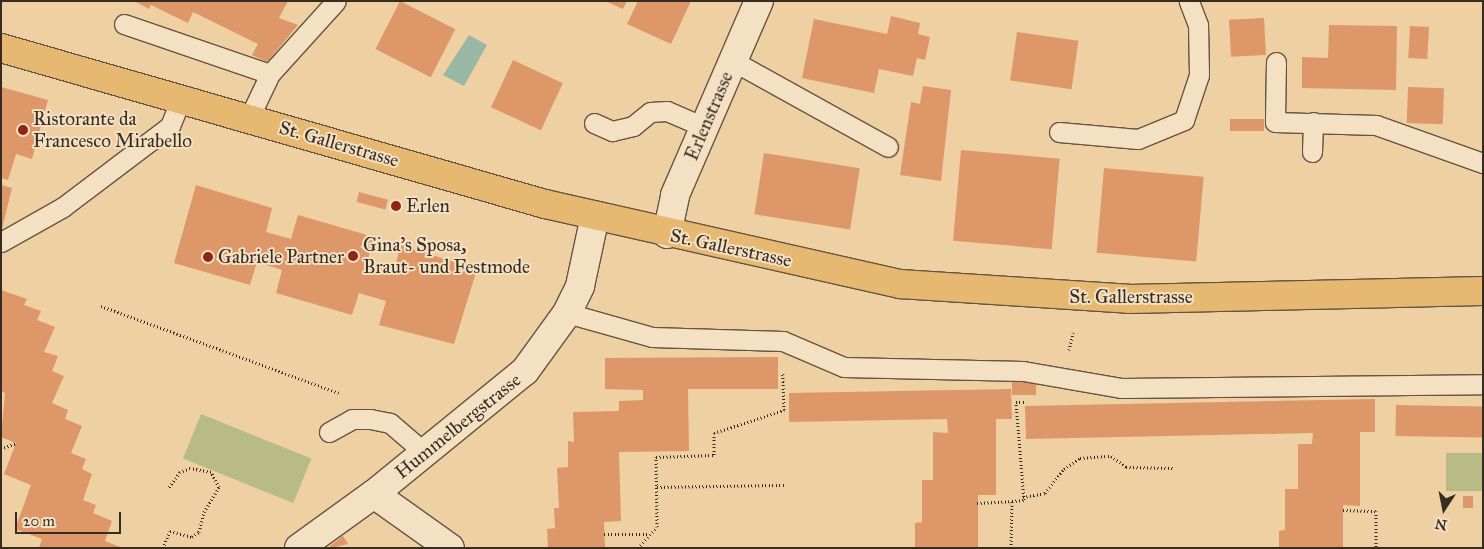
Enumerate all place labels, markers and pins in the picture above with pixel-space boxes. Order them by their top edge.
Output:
place label: Ristorante da Francesco Mirabello [33,108,192,152]
marker: Ristorante da Francesco Mirabello [17,124,29,136]
place label: Erlen [406,195,450,217]
marker: Erlen [390,200,402,212]
place label: Gina's Sposa, Braut- und Festmode [363,234,530,278]
place label: Gabriele Partner [218,246,344,268]
marker: Gina's Sposa, Braut- und Festmode [347,250,359,262]
marker: Gabriele Partner [202,251,214,263]

